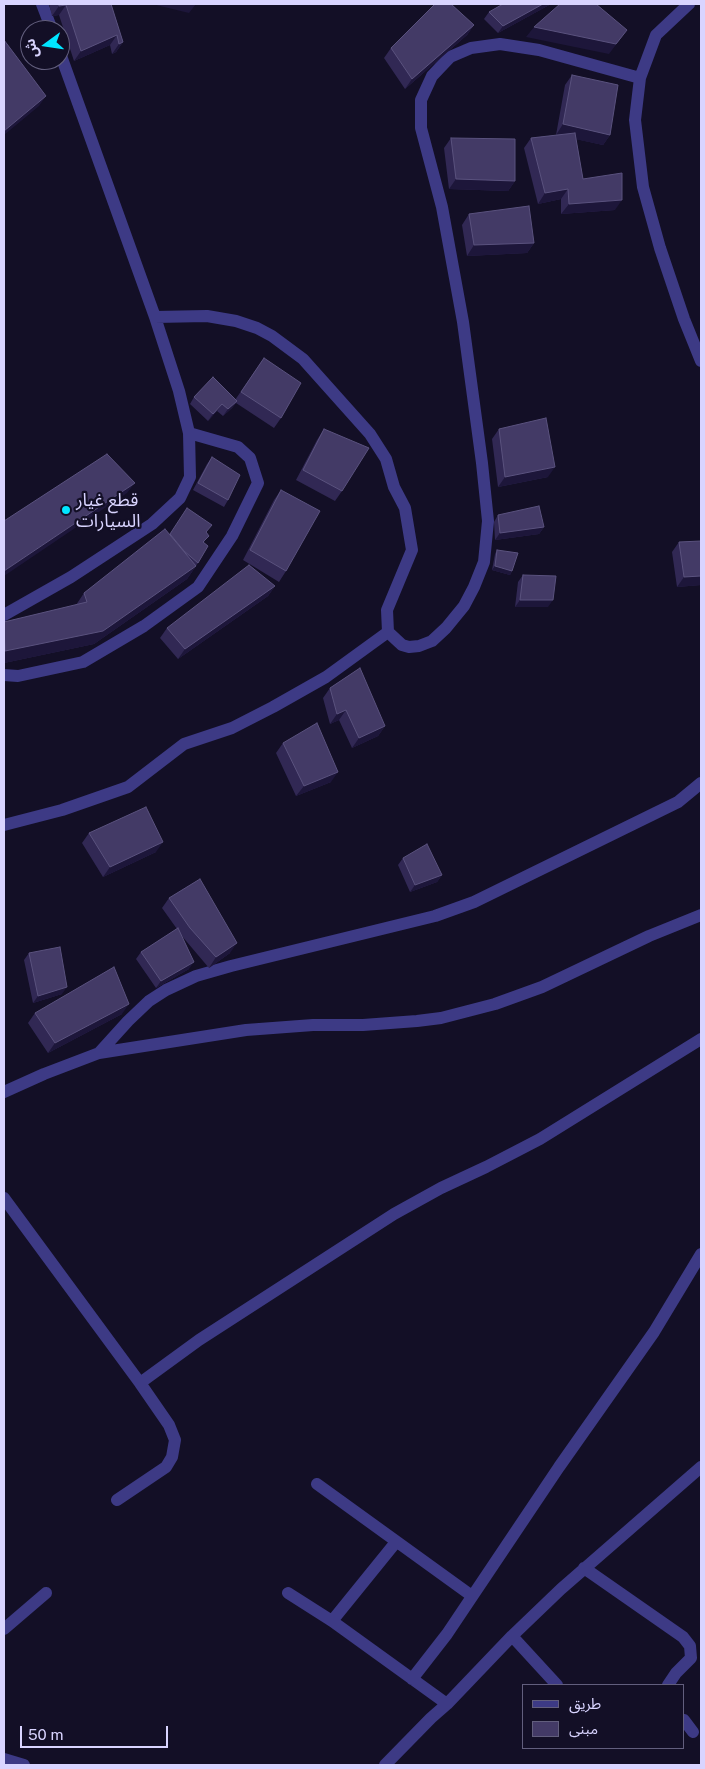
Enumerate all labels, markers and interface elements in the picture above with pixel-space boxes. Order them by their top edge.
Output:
north arrow [20,20,70,70]
text: ش [21,37,41,60]
place label: قطع غيار السيارات [76,489,141,532]
marker: قطع غيار السيارات [60,504,72,516]
legend [522,1684,685,1749]
text: طريق [569,1695,601,1712]
scale bar [22,1716,170,1748]
text: مبنى [569,1720,598,1737]
text: 50 m [28,1726,63,1743]

